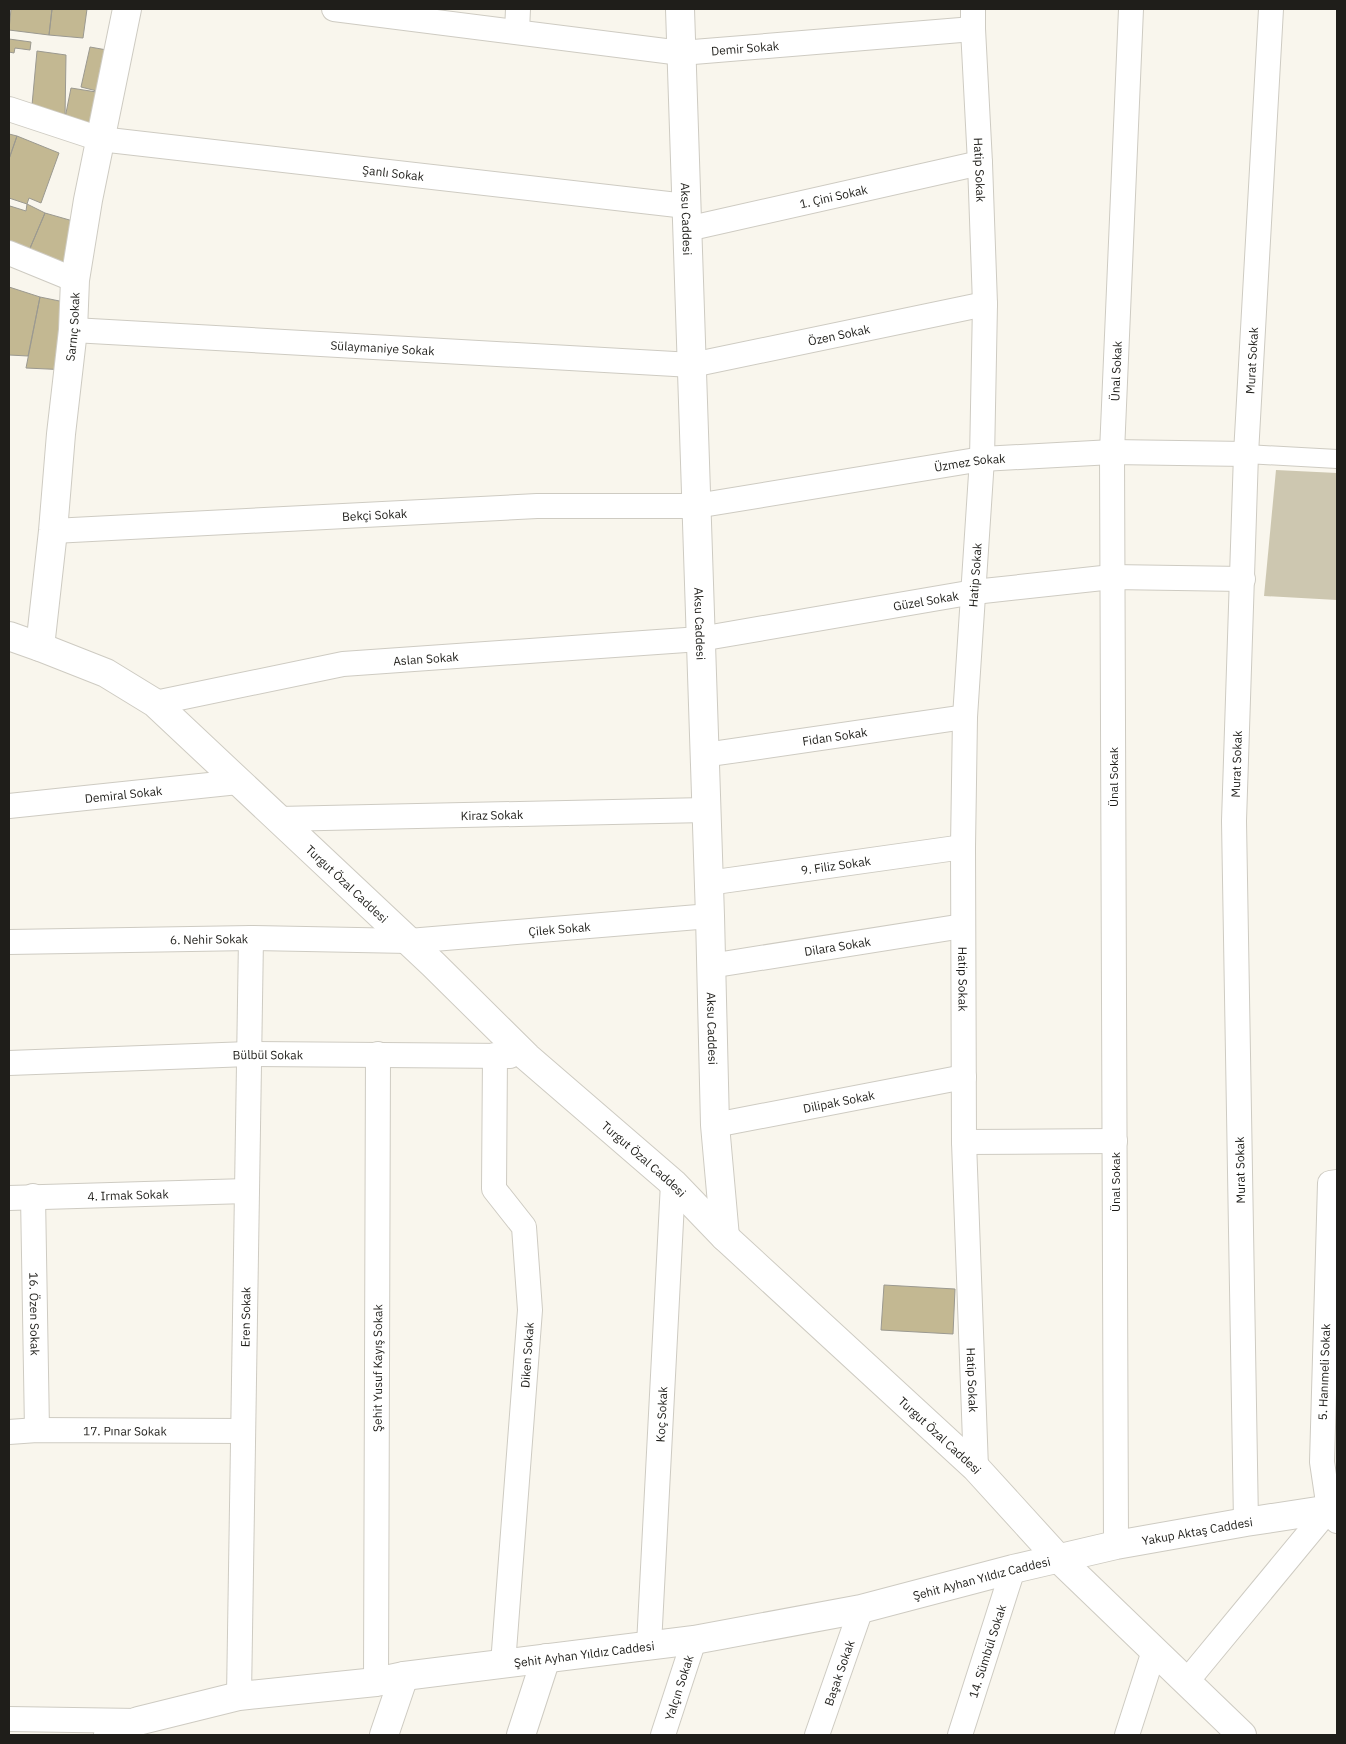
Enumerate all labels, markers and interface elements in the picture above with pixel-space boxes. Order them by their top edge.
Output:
street label: Demir Sokak [710,37,780,58]
street label: Hatip Sokak [971,137,989,203]
street label: Şanlı Sokak [362,162,426,184]
street label: 1. Çini Sokak [798,181,869,211]
street label: Aksu Caddesi [678,182,696,255]
street label: Sarnıç Sokak [62,291,82,362]
street label: Özen Sokak [807,321,872,348]
street label: Murat Sokak [1242,326,1261,394]
street label: Sülaymaniye Sokak [330,337,436,358]
street label: Ünal Sokak [1107,340,1124,401]
street label: Üzmez Sokak [933,450,1007,474]
street label: Bekçi Sokak [342,505,408,524]
street label: Hatip Sokak [965,542,985,608]
street label: Aksu Caddesi [692,587,709,660]
street label: Güzel Sokak [892,587,960,613]
street label: Aslan Sokak [393,648,460,668]
street label: Fidan Sokak [801,724,869,748]
street label: Murat Sokak [1227,730,1244,798]
street label: Ünal Sokak [1106,746,1121,807]
street label: Demiral Sokak [84,782,164,806]
street label: Kiraz Sokak [461,806,524,823]
street label: Turgut Özal Caddesi [303,841,392,926]
street label: 9. Filiz Sokak [800,853,872,877]
street label: Çilek Sokak [528,918,592,939]
street label: 6. Nehir Sokak [170,931,249,947]
street label: Dilara Sokak [803,933,872,959]
street label: Hatip Sokak [956,947,971,1012]
street label: Aksu Caddesi [704,992,721,1065]
street label: Bülbül Sokak [232,1046,304,1062]
street label: Dilipak Sokak [802,1087,876,1115]
street label: Turgut Özal Caddesi [599,1118,689,1200]
street label: Murat Sokak [1232,1136,1248,1204]
street label: Ünal Sokak [1108,1151,1123,1212]
street label: 4. Irmak Sokak [87,1186,169,1203]
street label: 16. Özen Sokak [27,1272,43,1357]
street label: Eren Sokak [237,1286,253,1347]
street label: Şehit Yusuf Kayış Sokak [369,1303,385,1432]
street label: Diken Sokak [517,1321,537,1388]
street label: 5. Hanımeli Sokak [1315,1323,1333,1421]
street label: Hatip Sokak [964,1347,981,1413]
street label: Koç Sokak [652,1385,670,1442]
street label: Turgut Özal Caddesi [896,1393,985,1477]
street label: 17. Pınar Sokak [83,1423,168,1438]
street label: Yakup Aktaş Caddesi [1141,1514,1254,1548]
street label: Şehit Ayhan Yıldız Caddesi [911,1553,1052,1603]
street label: 14. Sümbül Sokak [965,1602,1009,1700]
street label: Şehit Ayhan Yıldız Caddesi [513,1637,655,1670]
street label: Başak Sokak [820,1637,857,1707]
street label: Yalçın Sokak [661,1652,696,1722]

